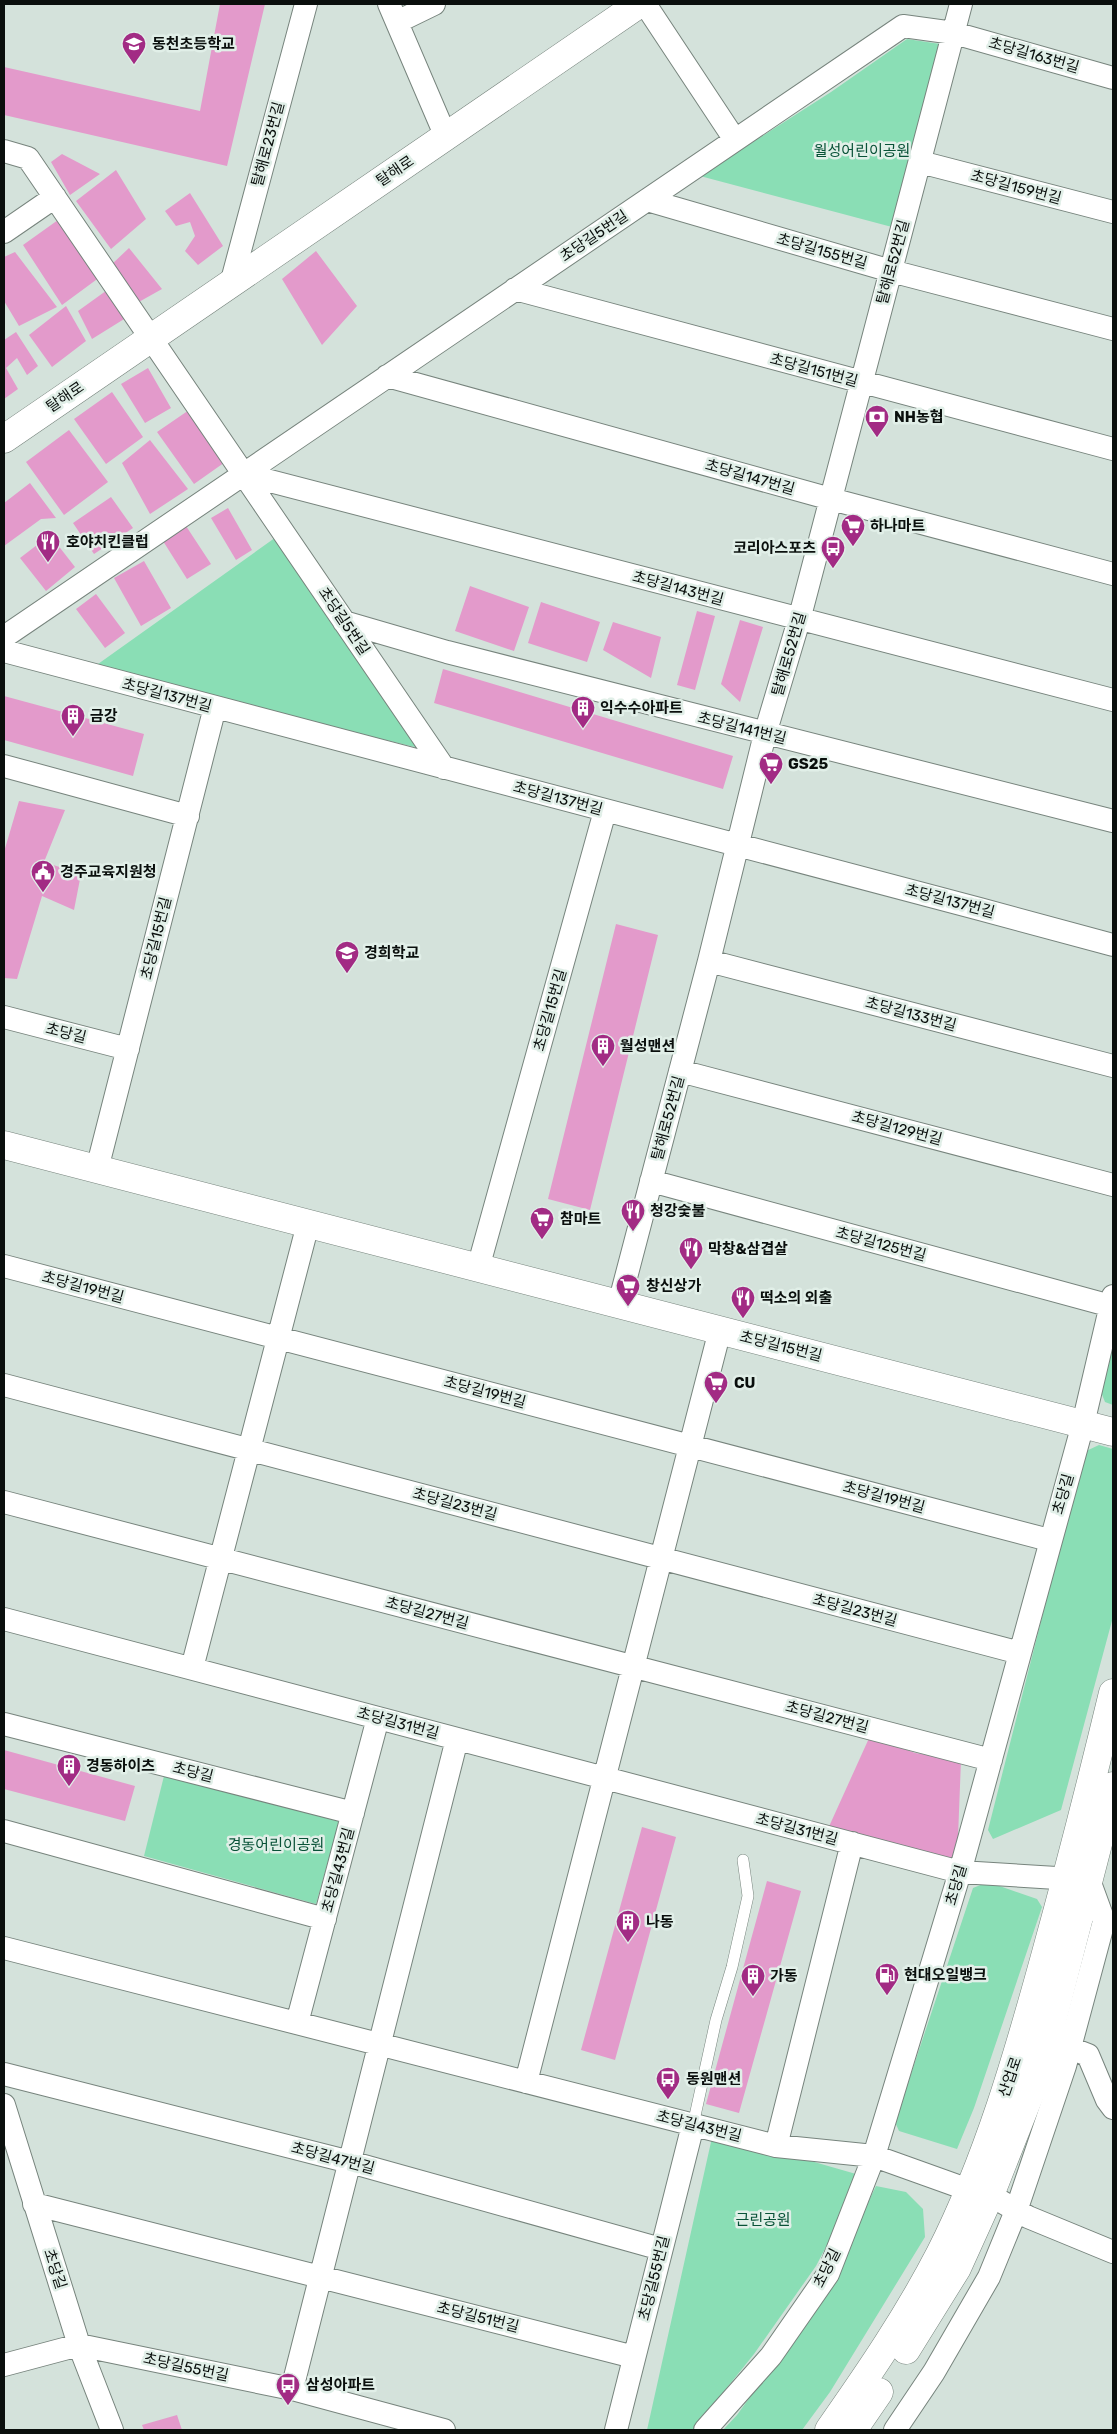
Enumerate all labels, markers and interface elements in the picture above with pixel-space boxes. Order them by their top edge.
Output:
school or university icon: 동천초등학교 [121,31,147,65]
street label: 초당길163번길 [987,33,1081,77]
place label: 동천초등학교 [152,35,235,53]
street label: 탈해로23번길 [248,100,288,188]
park label: 월성어린이공원 [814,142,910,160]
street label: 탈해로 [373,152,417,190]
street label: 초당길159번길 [969,166,1063,208]
street label: 초당길5번길 [557,207,631,265]
street label: 탈해로52번길 [873,218,913,306]
street label: 초당길155번길 [775,229,869,273]
street label: 초당길151번길 [768,350,860,390]
street label: 탈해로 [43,378,87,416]
bank icon: NH농협 [864,404,890,438]
place label: NH농협 [894,408,944,426]
street label: 초당길147번길 [703,456,797,498]
supermarket icon: 하나마트 [840,513,866,547]
place label: 하나마트 [870,517,925,535]
restaurant icon: 호야치킨클럽 [35,529,61,563]
place label: 호야치킨클럽 [66,533,149,551]
bus stop icon: 코리아스포츠 [820,535,846,569]
place label: 코리아스포츠 [733,539,816,557]
street label: 초당길143번길 [630,567,726,609]
street label: 초당길5번길 [315,584,373,658]
street label: 탈해로52번길 [768,610,810,698]
street label: 초당길137번길 [120,674,214,716]
building icon: 익수수아파트 [570,695,596,729]
place label: 익수수아파트 [600,699,683,717]
building icon: 금강 [60,703,86,737]
place label: 금강 [90,707,118,725]
street label: 초당길141번길 [696,708,788,748]
supermarket icon: GS25 [758,751,784,785]
place label: GS25 [788,755,828,773]
street label: 초당길137번길 [511,777,605,819]
public building icon: 경주교육지원청 [30,859,56,893]
place label: 경주교육지원청 [60,863,157,881]
street label: 초당길137번길 [903,880,997,922]
street label: 초당길15번길 [137,895,175,981]
school or university icon: 경희학교 [334,940,360,974]
place label: 경희학교 [364,944,419,962]
street label: 초당길15번길 [530,967,570,1053]
street label: 초당길133번길 [864,993,958,1035]
street label: 초당길 [44,1019,88,1047]
building icon: 월성맨션 [590,1033,616,1067]
place label: 월성맨션 [620,1037,675,1055]
street label: 탈해로52번길 [648,1074,688,1162]
street label: 초당길129번길 [850,1107,944,1149]
restaurant icon: 청강숯불 [620,1198,646,1232]
place label: 청강숯불 [650,1202,705,1220]
supermarket icon: 참마트 [529,1206,555,1240]
place label: 참마트 [560,1210,602,1228]
street label: 초당길125번길 [834,1223,928,1265]
restaurant icon: 막창&삼겹살 [678,1236,704,1270]
place label: 막창&삼겹살 [708,1240,788,1258]
street label: 초당길19번길 [40,1267,126,1307]
supermarket icon: 창신상가 [615,1273,641,1307]
place label: 창신상가 [646,1277,701,1295]
restaurant icon: 떡소의 외출 [730,1285,756,1319]
place label: 떡소의 외출 [760,1289,832,1307]
street label: 초당길15번길 [738,1327,824,1365]
supermarket icon: CU [703,1370,729,1404]
street label: 초당길19번길 [442,1372,528,1412]
place label: CU [734,1374,755,1392]
street label: 초당길 [1049,1472,1077,1516]
street label: 초당길19번길 [841,1477,927,1517]
street label: 초당길23번길 [411,1484,499,1524]
street label: 초당길23번길 [811,1590,899,1630]
street label: 초당길27번길 [383,1593,471,1633]
street label: 초당길27번길 [783,1697,871,1737]
street label: 초당길31번길 [355,1703,441,1743]
building icon: 경동하이츠 [56,1753,82,1787]
place label: 경동하이츠 [86,1757,155,1775]
street label: 초당길 [171,1758,215,1786]
street label: 초당길31번길 [754,1809,840,1849]
street label: 초당길43번길 [318,1825,358,1915]
park label: 경동어린이공원 [228,1836,324,1854]
street label: 초당길 [942,1863,970,1907]
building icon: 나동 [615,1909,641,1943]
place label: 나동 [646,1913,674,1931]
fuel station icon: 현대오일뱅크 [874,1962,900,1996]
building icon: 가동 [740,1963,766,1997]
place label: 현대오일뱅크 [904,1966,987,1984]
place label: 가동 [770,1967,798,1985]
street label: 산업로 [995,2054,1025,2100]
bus stop icon: 동원맨션 [655,2066,681,2100]
place label: 동원맨션 [686,2070,741,2088]
street label: 초당길43번길 [654,2107,744,2145]
street label: 초당길47번길 [289,2138,377,2178]
park label: 근린공원 [735,2211,791,2229]
street label: 초당길55번길 [635,2234,673,2322]
street label: 초당길 [810,2245,844,2291]
street label: 초당길 [40,2247,70,2291]
street label: 초당길51번길 [435,2298,521,2336]
street label: 초당길55번길 [142,2349,230,2385]
bus stop icon: 삼성아파트 [275,2372,301,2406]
place label: 삼성아파트 [306,2376,375,2394]

